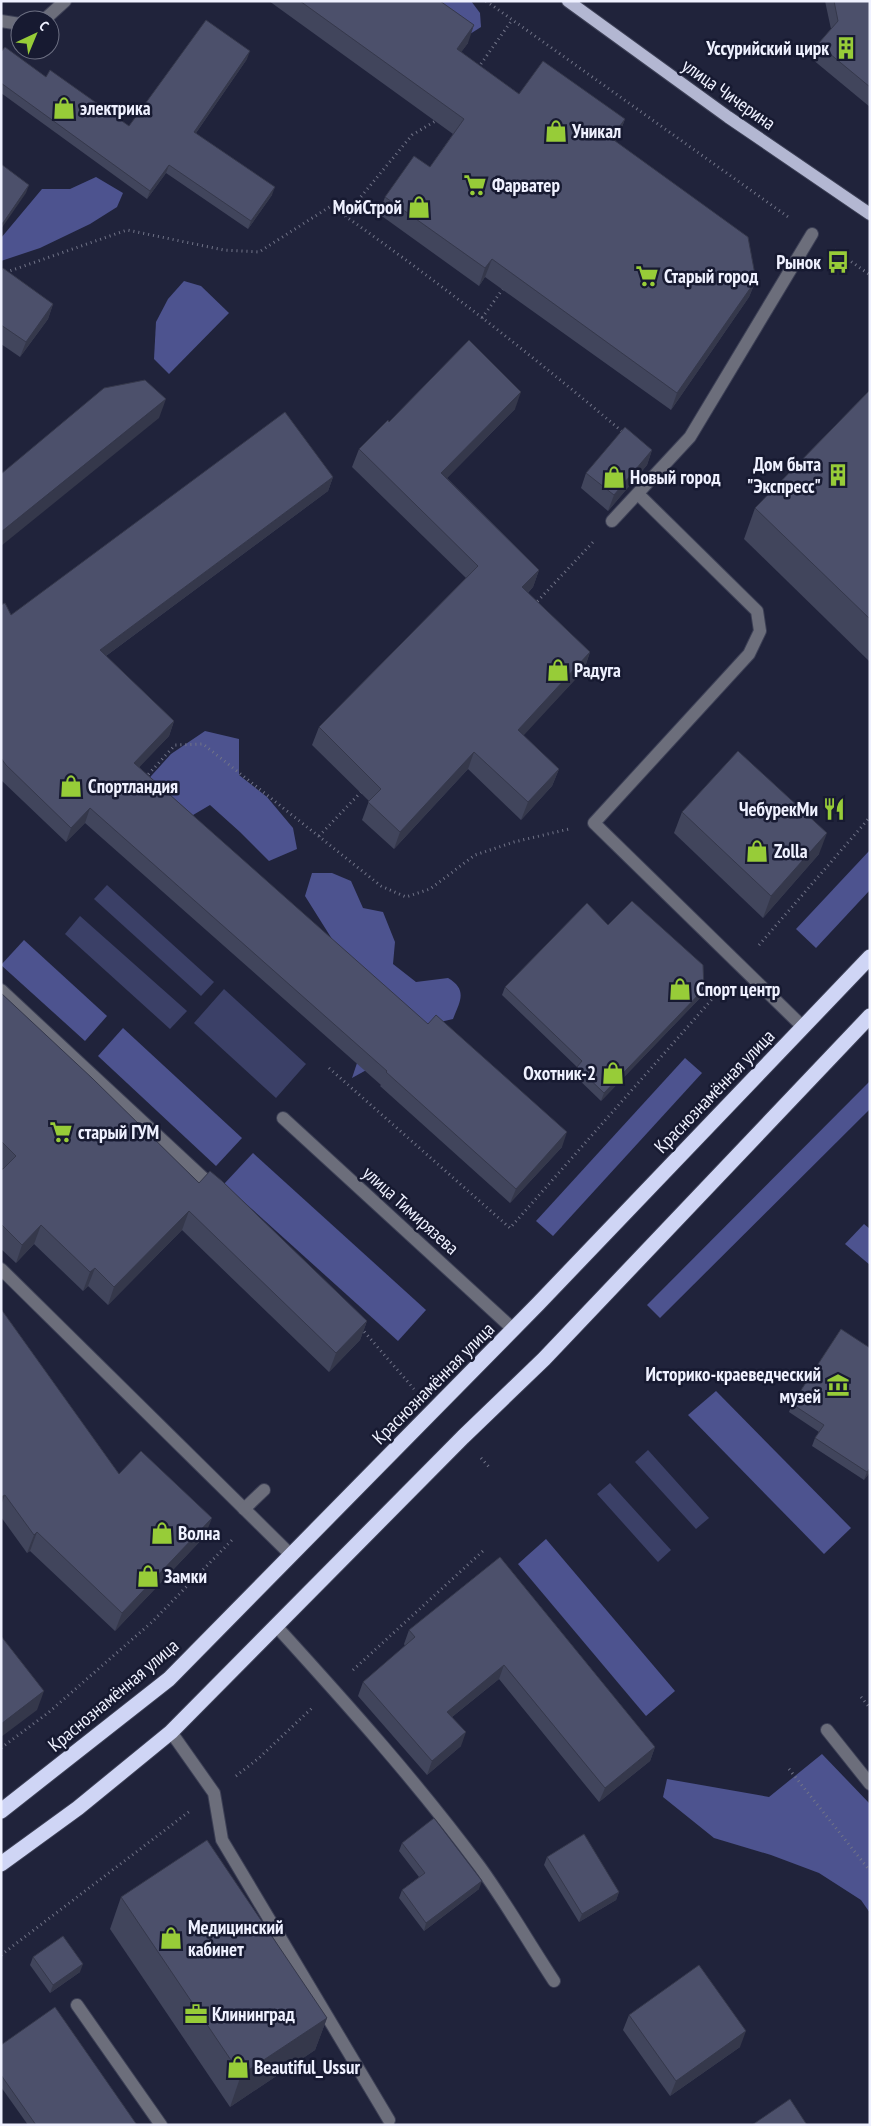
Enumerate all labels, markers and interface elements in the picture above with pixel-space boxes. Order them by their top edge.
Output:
north arrow [10,10,60,60]
text: С [35,17,53,35]
building icon: Уссурийский цирк [833,35,859,61]
place label: Уссурийский цирк [705,36,829,60]
street label: улица Чичерина [678,53,780,135]
shop icon: электрика [51,95,77,121]
place label: электрика [80,96,151,120]
shop icon: Уникал [543,118,569,144]
place label: Уникал [571,119,621,143]
supermarket icon: Фарватер [462,172,488,198]
place label: Фарватер [492,173,560,197]
shop icon: МойСтрой [406,194,432,220]
place label: МойСтрой [333,195,402,219]
bus stop icon: Рынок [825,249,851,275]
place label: Рынок [776,250,821,274]
supermarket icon: Старый город [634,263,660,289]
place label: Старый город [664,264,758,288]
place label: Дом быта "Экспресс" [747,452,821,498]
building icon: Дом быта "Экспресс" [825,462,851,488]
shop icon: Новый город [601,464,627,490]
place label: Новый город [630,465,720,489]
shop icon: Радуга [545,657,571,683]
place label: Радуга [574,658,621,682]
shop icon: Спортландия [58,773,84,799]
place label: Спортландия [88,774,178,798]
restaurant icon: ЧебурекМи [821,796,847,822]
place label: ЧебурекМи [739,797,818,821]
shop icon: Zolla [744,838,770,864]
place label: Zolla [774,839,808,863]
shop icon: Спорт центр [667,976,693,1002]
place label: Спорт центр [696,977,781,1001]
street label: Краснознамённая улица [649,1024,779,1158]
shop icon: Охотник-2 [600,1060,626,1086]
place label: Охотник-2 [523,1061,596,1085]
supermarket icon: старый ГУМ [48,1119,74,1145]
place label: старый ГУМ [78,1120,159,1144]
street label: улица Тимирязева [358,1161,464,1259]
street label: Краснознамённая улица [367,1317,499,1449]
place label: Историко-краеведческий музей [645,1362,821,1408]
museum icon: Историко-краеведческий музей [825,1372,851,1398]
shop icon: Волна [149,1520,175,1546]
place label: Волна [178,1521,220,1545]
shop icon: Замки [135,1563,161,1589]
place label: Замки [164,1564,207,1588]
street label: Краснознамённая улица [43,1633,183,1757]
place label: Медицинский кабинет [188,1915,284,1961]
shop icon: Медицинский кабинет [158,1925,184,1951]
office icon: Клининград [183,2001,209,2027]
place label: Клининград [212,2002,295,2026]
shop icon: Beautiful_Ussur [225,2054,251,2080]
place label: Beautiful_Ussur [254,2055,360,2079]

